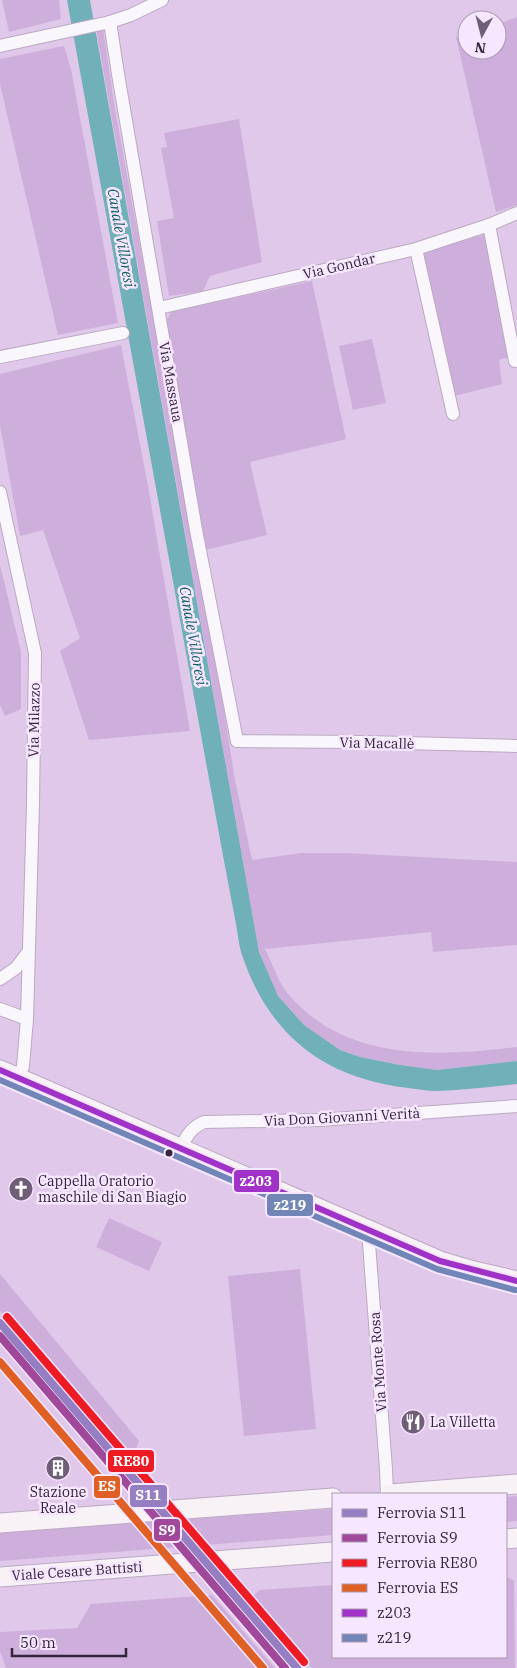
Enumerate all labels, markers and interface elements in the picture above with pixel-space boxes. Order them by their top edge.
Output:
north arrow [457,10,507,60]
text: N [474,38,487,58]
water label: Canale Villoresi [103,187,140,289]
street label: Via Gondar [301,249,378,283]
street label: Via Massaua [155,340,187,424]
water label: Canale Villoresi [175,585,212,687]
street label: Via Milazzo [24,682,44,758]
street label: Via Macallè [339,733,415,753]
street label: Via Don Giovanni Verità [263,1104,421,1130]
unlabelled marker [164,1148,174,1158]
line badge: z203 [233,1169,280,1193]
place label: Cappella Oratorio maschile di San Biagio [38,1172,187,1206]
text: z203 [240,1172,272,1190]
church icon: Cappella Oratorio maschile di San Biagio [8,1176,34,1202]
line badge: z219 [266,1193,314,1217]
text: z219 [274,1196,306,1214]
street label: Via Monte Rosa [365,1311,390,1413]
restaurant icon: La Villetta [400,1409,426,1435]
place label: La Villetta [430,1413,496,1431]
line badge: RE80 [107,1449,155,1473]
text: RE80 [113,1452,149,1470]
building icon: Stazione Reale [45,1455,71,1481]
line badge: ES [93,1475,121,1499]
text: ES [98,1477,116,1495]
place label: Stazione Reale [30,1483,86,1517]
line badge: S11 [129,1484,168,1508]
text: S11 [135,1486,161,1504]
legend [332,1493,507,1658]
text: Ferrovia S11 [377,1503,467,1522]
line badge: S9 [153,1518,181,1542]
text: S9 [158,1521,176,1539]
text: Ferrovia S9 [377,1528,458,1547]
text: Ferrovia RE80 [377,1553,478,1572]
street label: Viale Cesare Battisti [11,1557,143,1585]
text: Ferrovia ES [377,1578,458,1597]
text: z203 [377,1603,412,1622]
scale bar [12,1626,126,1658]
text: z219 [377,1628,412,1647]
text: 50 m [20,1633,56,1652]

